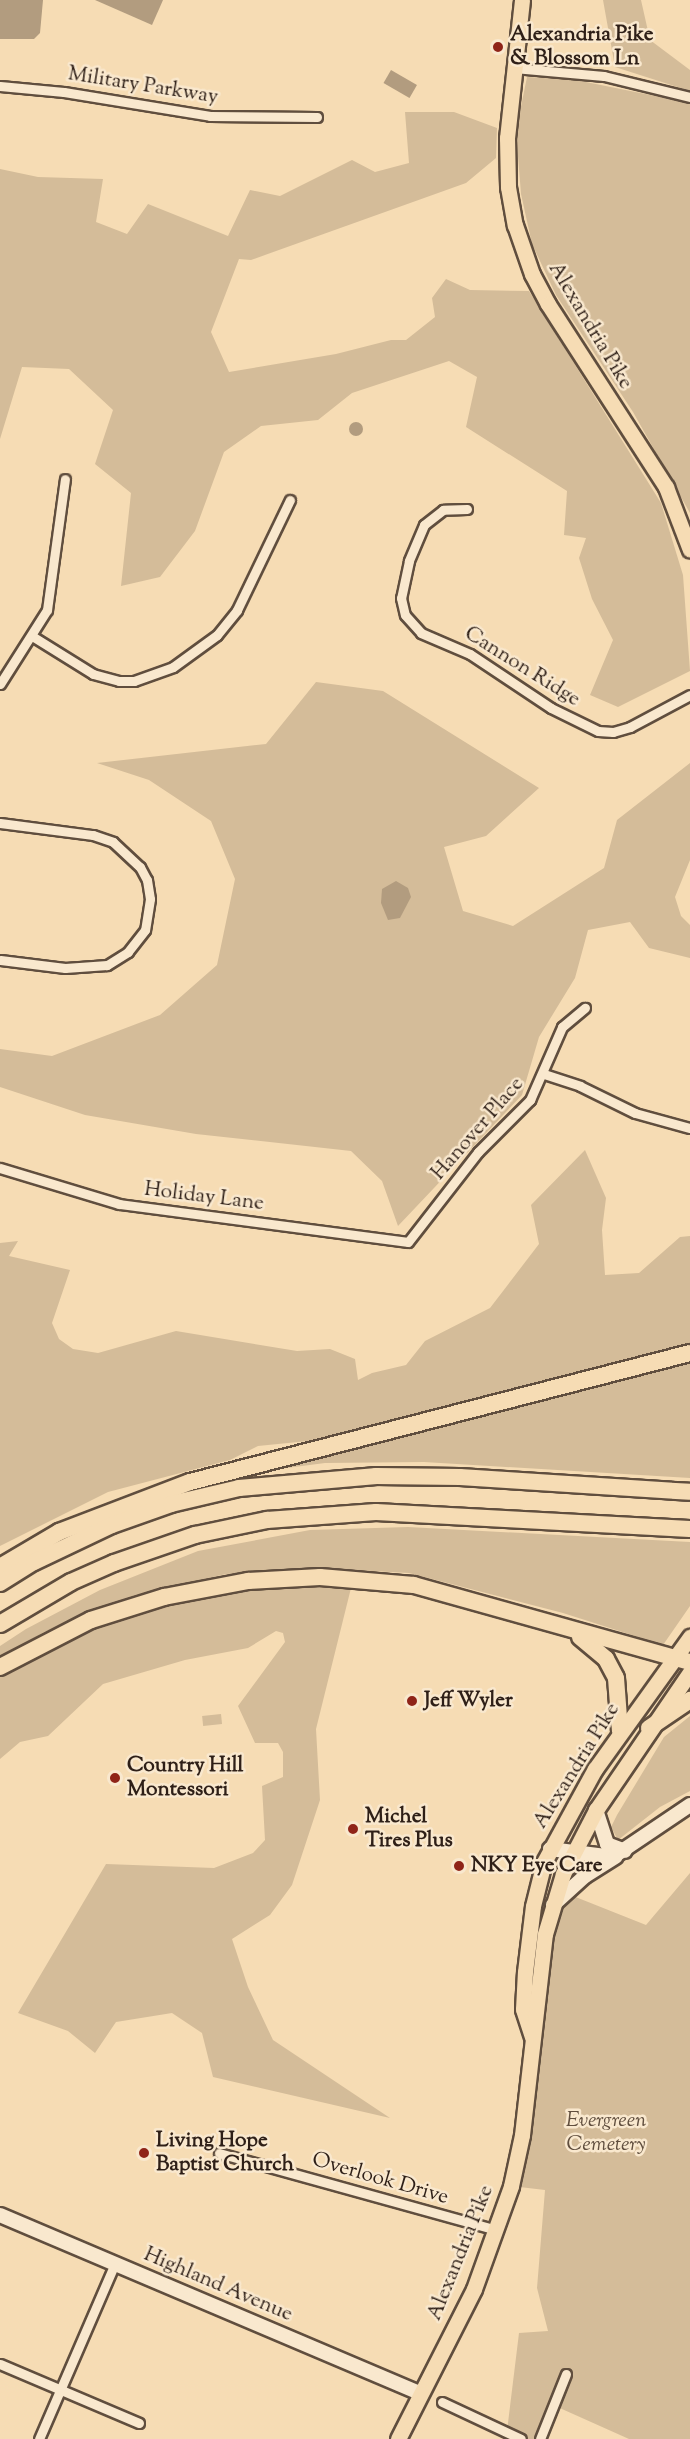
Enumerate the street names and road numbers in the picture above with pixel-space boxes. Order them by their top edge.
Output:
street label: Military Parkway [66,62,220,110]
street label: Alexandria Pike [542,258,638,394]
street label: Cannon Ridge [459,621,585,713]
street label: Hanover Place [426,1072,530,1186]
street label: Holiday Lane [143,1177,265,1217]
street label: Alexandria Pike [528,1698,626,1834]
street label: Overlook Drive [309,2147,451,2211]
street label: Alexandria Pike [422,2182,500,2324]
street label: Highland Avenue [140,2242,296,2328]

